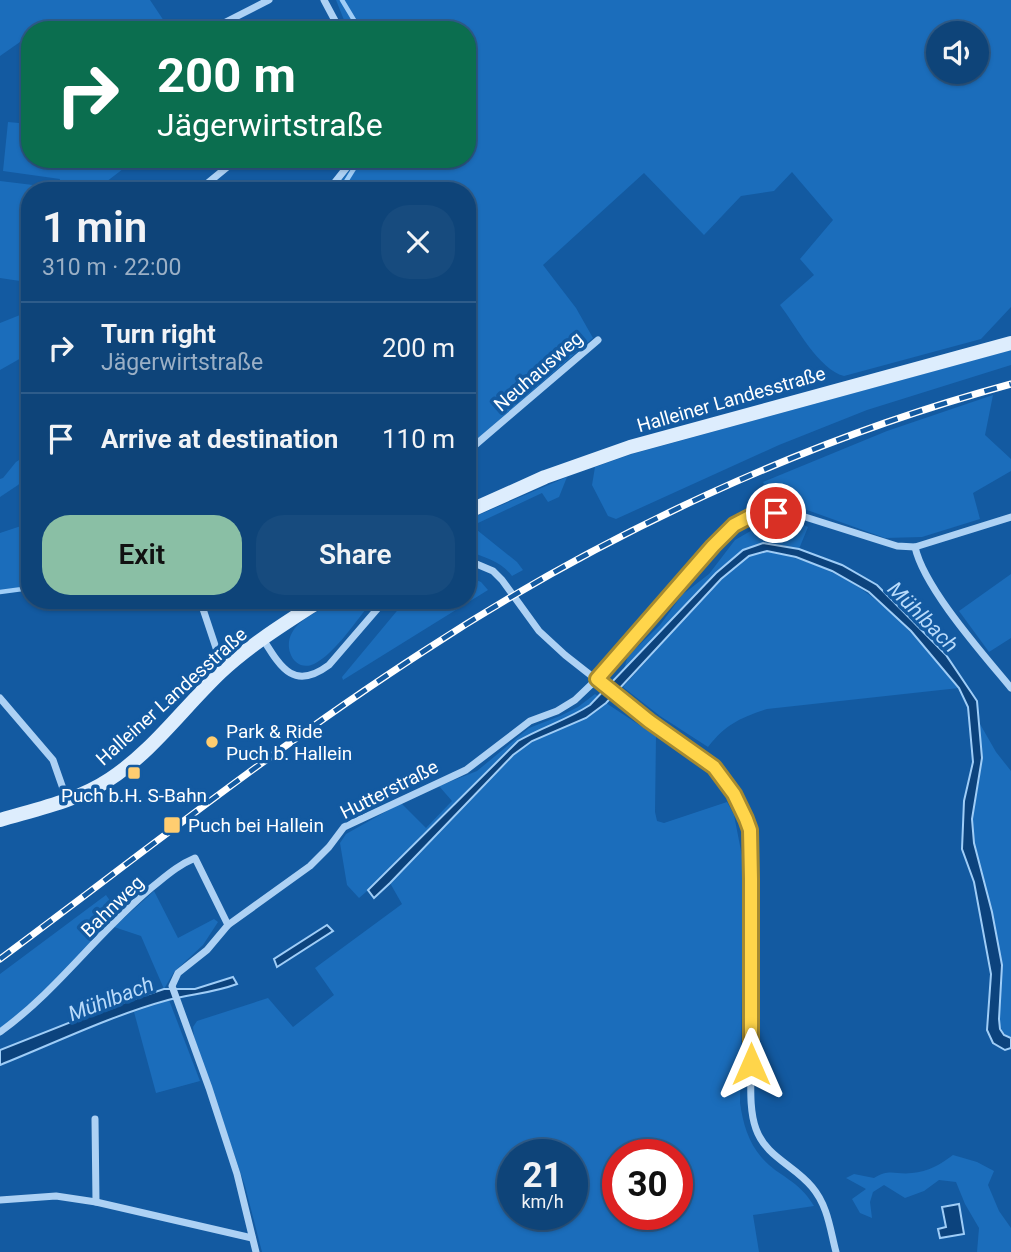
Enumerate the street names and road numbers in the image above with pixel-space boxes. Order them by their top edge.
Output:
street label: Neuhausweg [489,327,587,416]
street label: Halleiner Landesstraße [634,362,828,437]
street label: Halleiner Landesstraße [91,623,251,770]
street label: Hutterstraße [336,755,442,824]
street label: Bahnweg [76,871,148,942]

